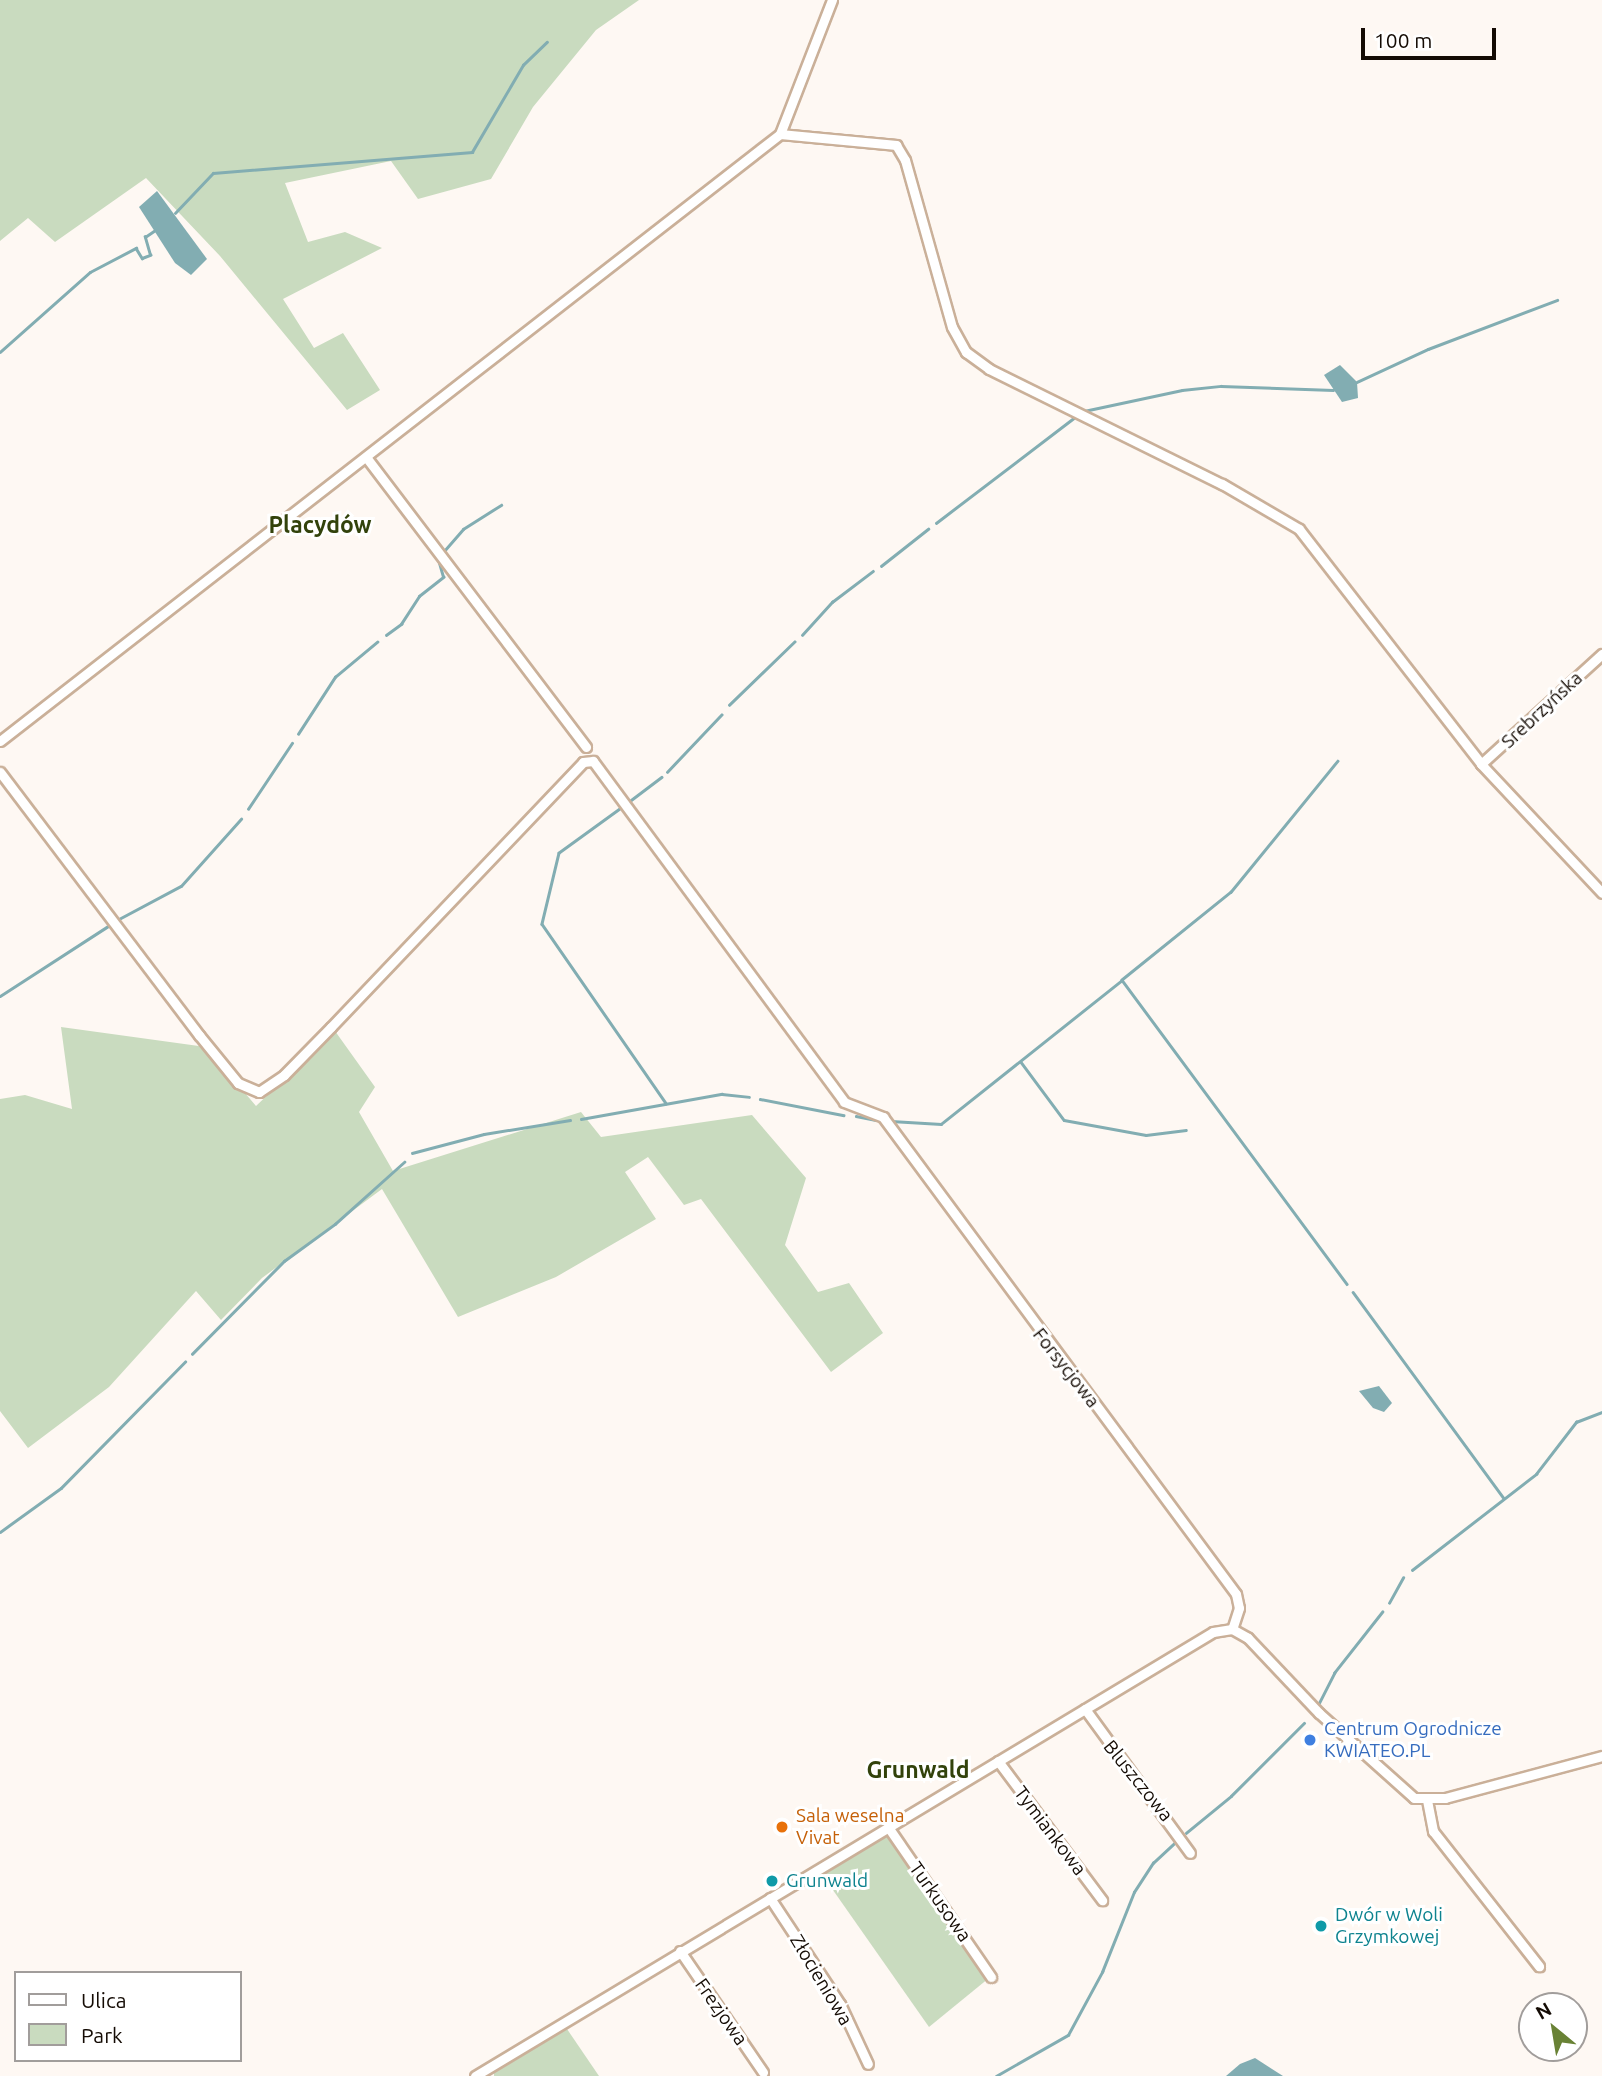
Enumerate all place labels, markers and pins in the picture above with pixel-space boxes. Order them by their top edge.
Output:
place label: Centrum Ogrodnicze KWIATEO.PL [1324,1718,1502,1762]
marker: Centrum Ogrodnicze KWIATEO.PL [1302,1732,1318,1748]
place label: Sala weselna Vivat [796,1805,904,1849]
marker: Sala weselna Vivat [774,1819,790,1835]
place label: Grunwald [786,1870,868,1892]
marker: Grunwald [764,1873,780,1889]
place label: Dwór w Woli Grzymkowej [1335,1904,1443,1948]
marker: Dwór w Woli Grzymkowej [1313,1918,1329,1934]

